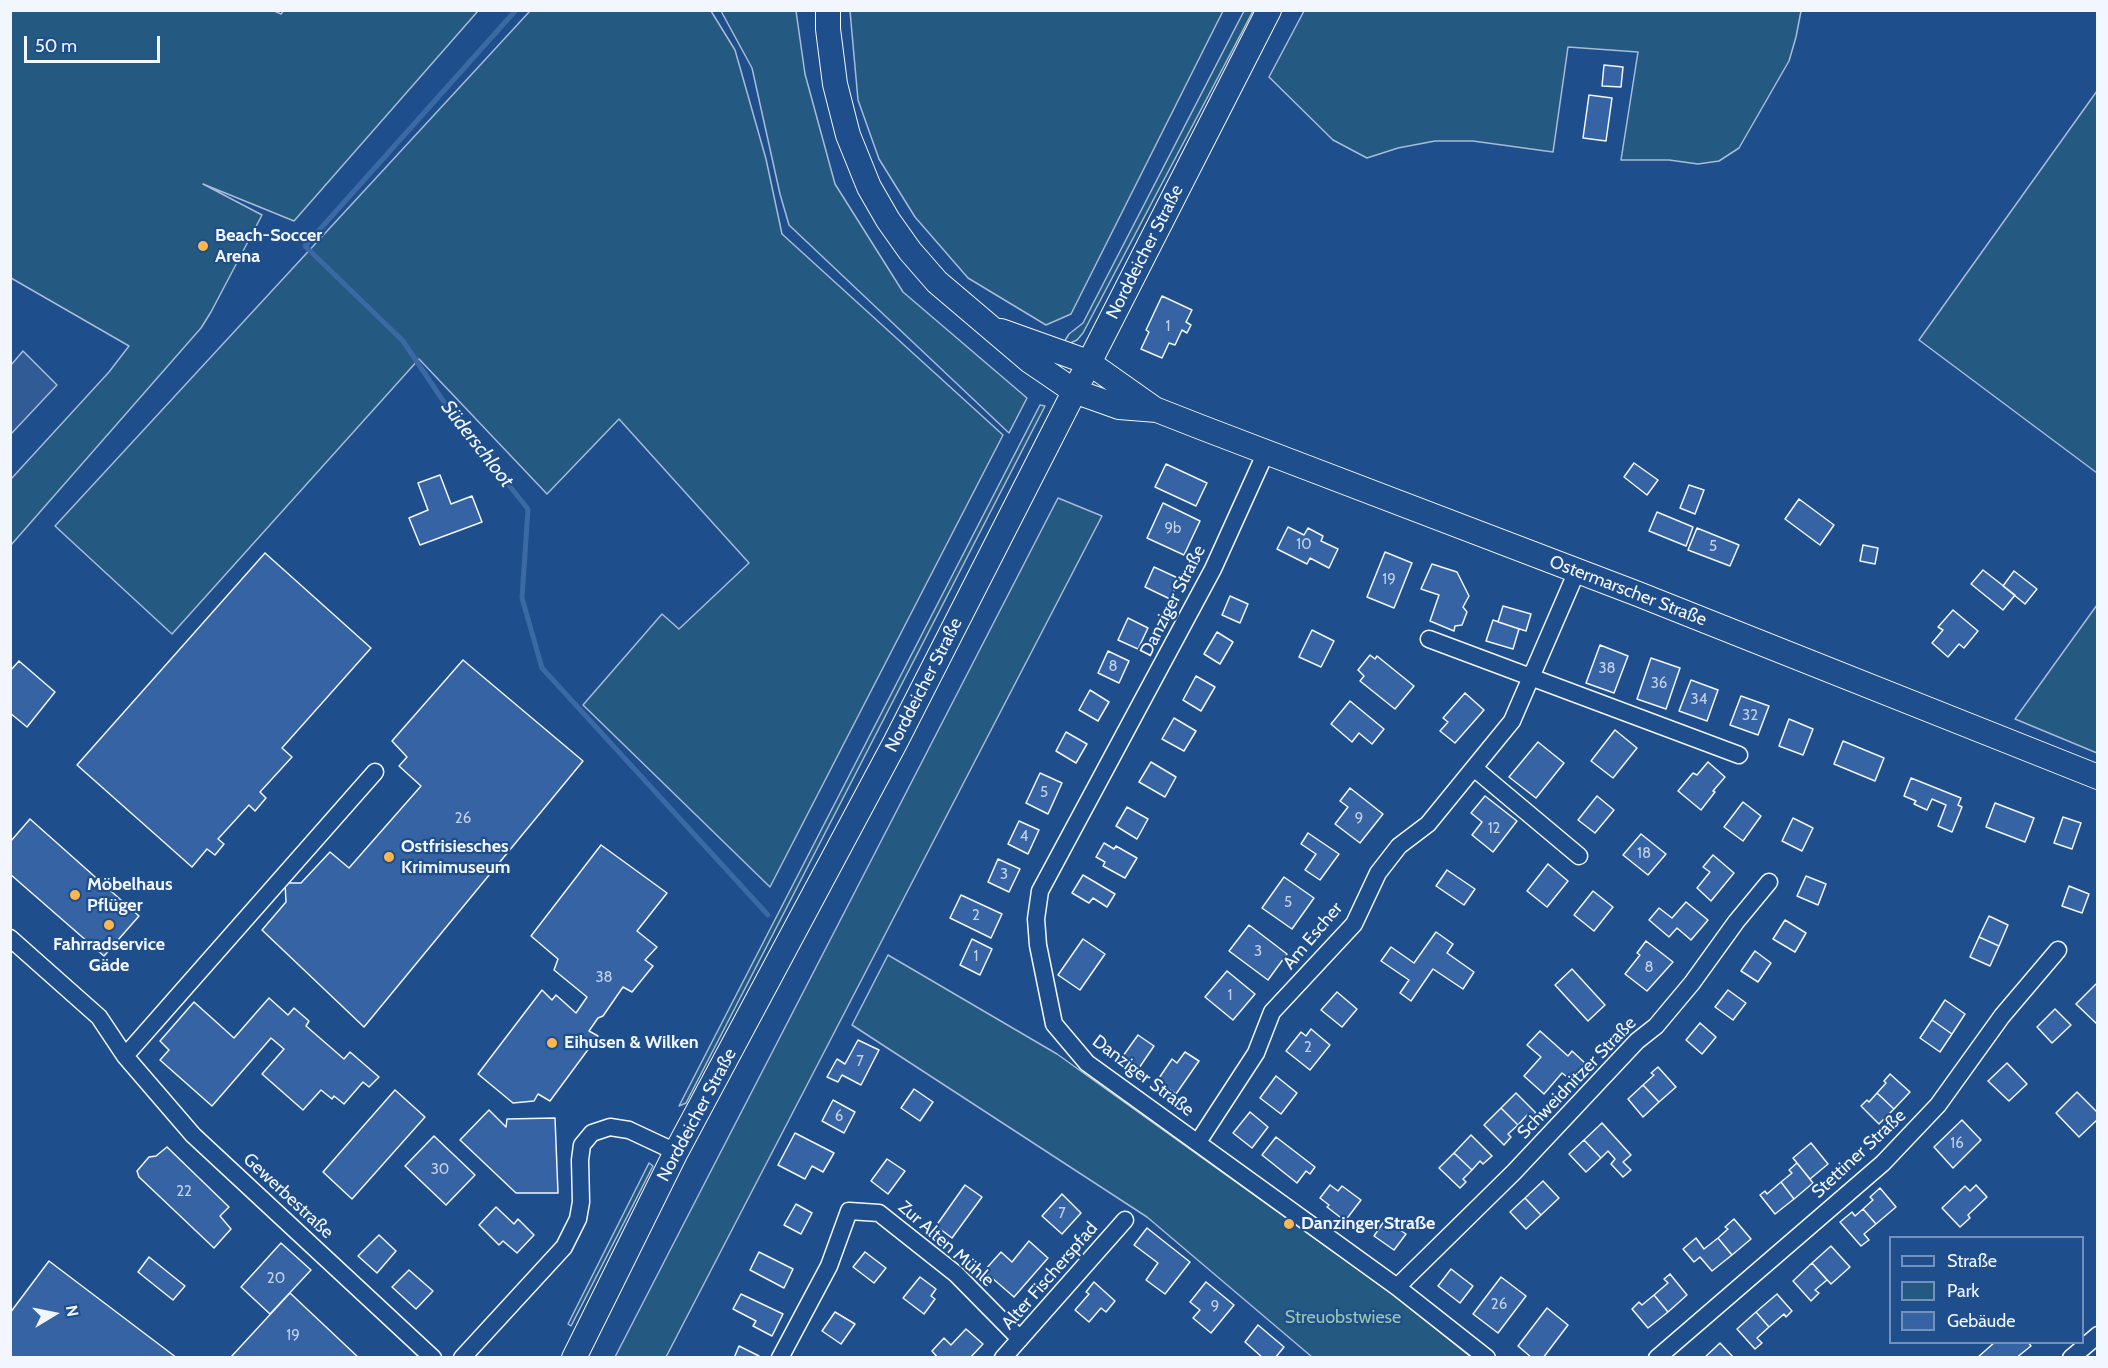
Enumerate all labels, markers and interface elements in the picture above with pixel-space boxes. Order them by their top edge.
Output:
scale bar [27,24,164,62]
text: 50 m [35,35,77,57]
street label: Norddeicher Straße [1102,181,1188,323]
place label: Beach-Soccer Arena [215,225,322,268]
marker: Beach-Soccer Arena [196,239,210,253]
house number: 1 [1166,318,1170,336]
water label: Süderschloot [436,396,518,492]
house number: 9b [1165,520,1181,538]
house number: 10 [1296,536,1312,554]
house number: 5 [1709,538,1717,556]
street label: Danziger Straße [1136,542,1210,660]
street label: Ostermarscher Straße [1546,551,1710,631]
house number: 19 [1382,571,1396,589]
street label: Norddeicher Straße [881,614,967,756]
house number: 8 [1108,658,1118,676]
house number: 38 [1598,660,1616,678]
house number: 36 [1651,675,1667,693]
house number: 34 [1691,691,1707,709]
house number: 32 [1742,707,1758,725]
house number: 5 [1040,784,1048,802]
house number: 26 [455,810,471,828]
house number: 9 [1355,810,1363,828]
house number: 12 [1488,820,1500,838]
house number: 4 [1020,828,1028,846]
place label: Ostfrisiesches Krimimuseum [401,836,510,878]
house number: 18 [1637,845,1651,863]
marker: Ostfrisiesches Krimimuseum [382,850,396,864]
house number: 3 [1000,866,1008,884]
place label: Möbelhaus Pflüger [87,874,173,916]
marker: Möbelhaus Pflüger [68,888,82,902]
house number: 5 [1284,894,1292,912]
street label: Am Escher [1279,898,1347,974]
house number: 2 [972,907,980,925]
marker: Fahrradservice Gäde [102,918,116,932]
place label: Fahrradservice Gäde [53,934,165,976]
house number: 3 [1254,943,1262,961]
house number: 1 [974,948,978,966]
house number: 8 [1644,959,1654,977]
house number: 38 [595,969,613,987]
house number: 1 [1228,987,1232,1005]
street label: Schweidnitzer Straße [1513,1012,1641,1144]
street label: Danziger Straße [1088,1031,1198,1121]
place label: Eihusen & Wilken [564,1032,699,1054]
marker: Eihusen & Wilken [545,1036,559,1050]
house number: 2 [1304,1039,1312,1057]
street label: Norddeicher Straße [653,1045,741,1185]
house number: 7 [856,1053,864,1071]
street label: Stettiner Straße [1808,1105,1910,1203]
house number: 6 [835,1108,843,1126]
house number: 16 [1950,1135,1964,1153]
street label: Gewerbestraße [238,1149,338,1243]
house number: 30 [431,1161,449,1179]
house number: 22 [176,1183,192,1201]
street label: Zur Alten Mühle [894,1197,998,1291]
house number: 7 [1058,1205,1066,1223]
place label: Danzinger Straße [1301,1213,1435,1235]
marker: Danzinger Straße [1282,1217,1296,1231]
street label: Alter Fischerspfad [997,1218,1103,1334]
legend [1889,1236,2084,1344]
text: Straße [1947,1250,1997,1272]
house number: 20 [267,1270,285,1288]
text: Park [1947,1280,1979,1302]
north arrow [24,1284,84,1344]
house number: 26 [1491,1296,1507,1314]
house number: 9 [1211,1298,1219,1316]
text: N [62,1304,83,1318]
park label: Streuobstwiese [1285,1307,1401,1329]
text: Gebäude [1947,1310,2016,1332]
house number: 19 [286,1327,300,1345]

